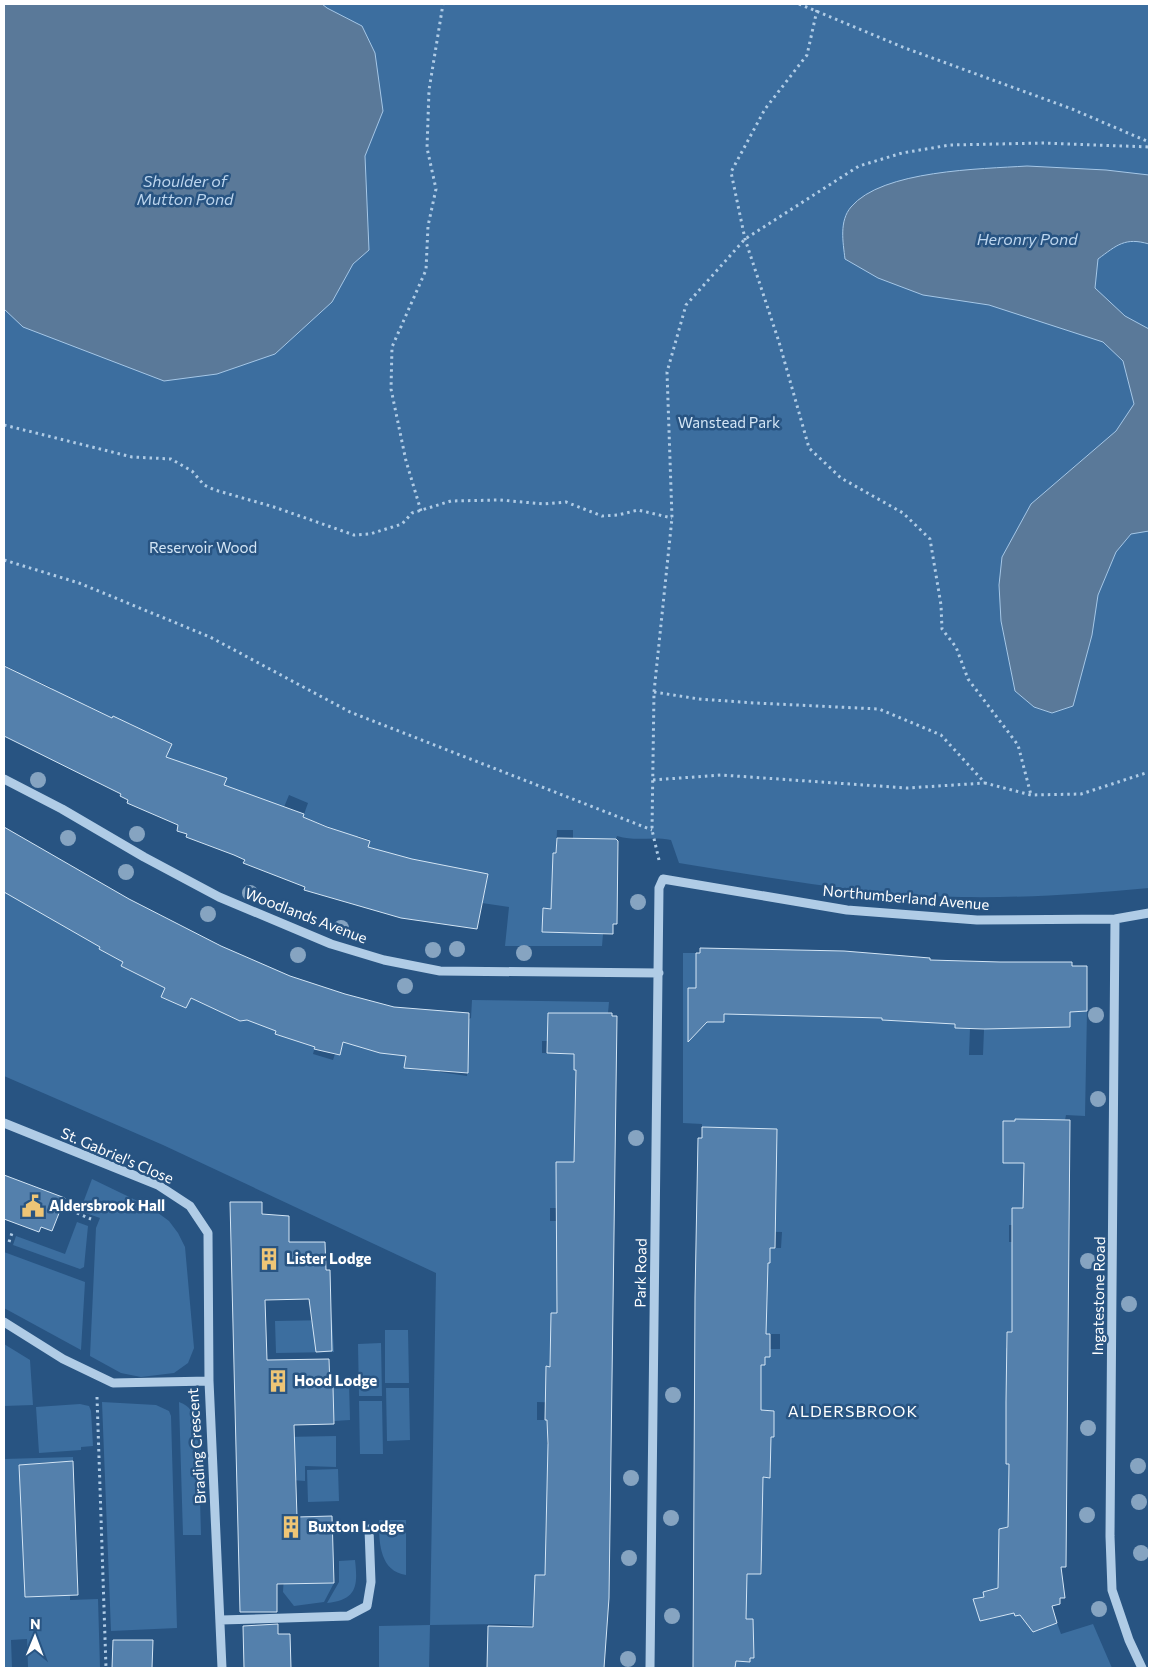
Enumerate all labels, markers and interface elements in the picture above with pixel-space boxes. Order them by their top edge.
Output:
water label: Shoulder of Mutton Pond [137,171,234,208]
water label: Heronry Pond [977,229,1078,248]
park label: Wanstead Park [678,413,780,431]
park label: Reservoir Wood [149,538,257,556]
street label: Northumberland Avenue [822,881,990,913]
street label: Woodlands Avenue [243,883,370,947]
street label: St. Gabriel's Close [58,1123,177,1187]
public building icon: Aldersbrook Hall [20,1193,46,1219]
place label: Aldersbrook Hall [49,1196,165,1214]
street label: Ingatestone Road [1088,1236,1108,1356]
street label: Park Road [630,1238,650,1308]
building icon: Lister Lodge [256,1246,282,1272]
place label: Lister Lodge [286,1249,372,1267]
building icon: Hood Lodge [265,1368,291,1394]
place label: Hood Lodge [294,1371,377,1389]
street label: Brading Crescent [183,1387,209,1505]
district label: ALDERSBROOK [788,1401,918,1420]
building icon: Buxton Lodge [278,1514,304,1540]
place label: Buxton Lodge [308,1517,404,1535]
north arrow [10,1612,60,1662]
text: N [30,1615,41,1632]

